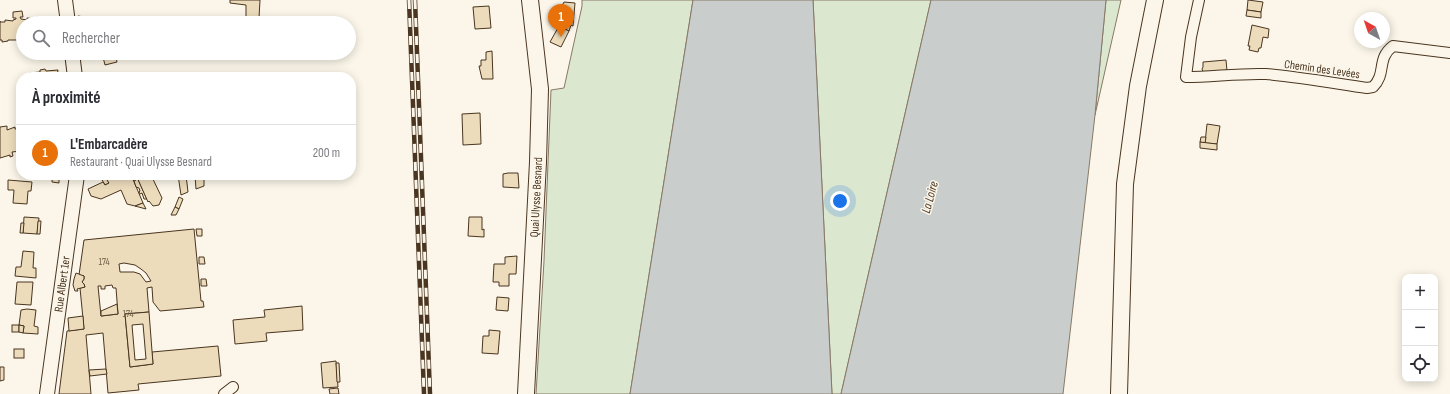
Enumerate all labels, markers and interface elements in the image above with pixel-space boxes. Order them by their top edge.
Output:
pin: 1 [548,4,574,37]
north arrow [1354,12,1390,48]
search box [16,16,356,60]
icon: search [30,27,52,49]
text: Rechercher [62,29,120,48]
street label: Chemin des Levées [1283,57,1361,82]
text: À proximité [32,88,100,108]
text: L'Embarcadère [70,135,148,154]
text: 1 [42,145,48,161]
text: 200 m [313,145,340,161]
text: Restaurant · Quai Ulysse Besnard [70,154,212,170]
street label: Quai Ulysse Besnard [527,157,546,238]
water label: La Loire [918,179,942,215]
your location [830,191,850,211]
street label: Rue Albert 1er [51,255,74,313]
house number: 174 [98,256,110,268]
map controls [1402,274,1438,382]
button: + [1402,274,1438,310]
house number: 174 [122,308,134,320]
button: − [1402,310,1438,346]
button: locate [1402,346,1438,382]

